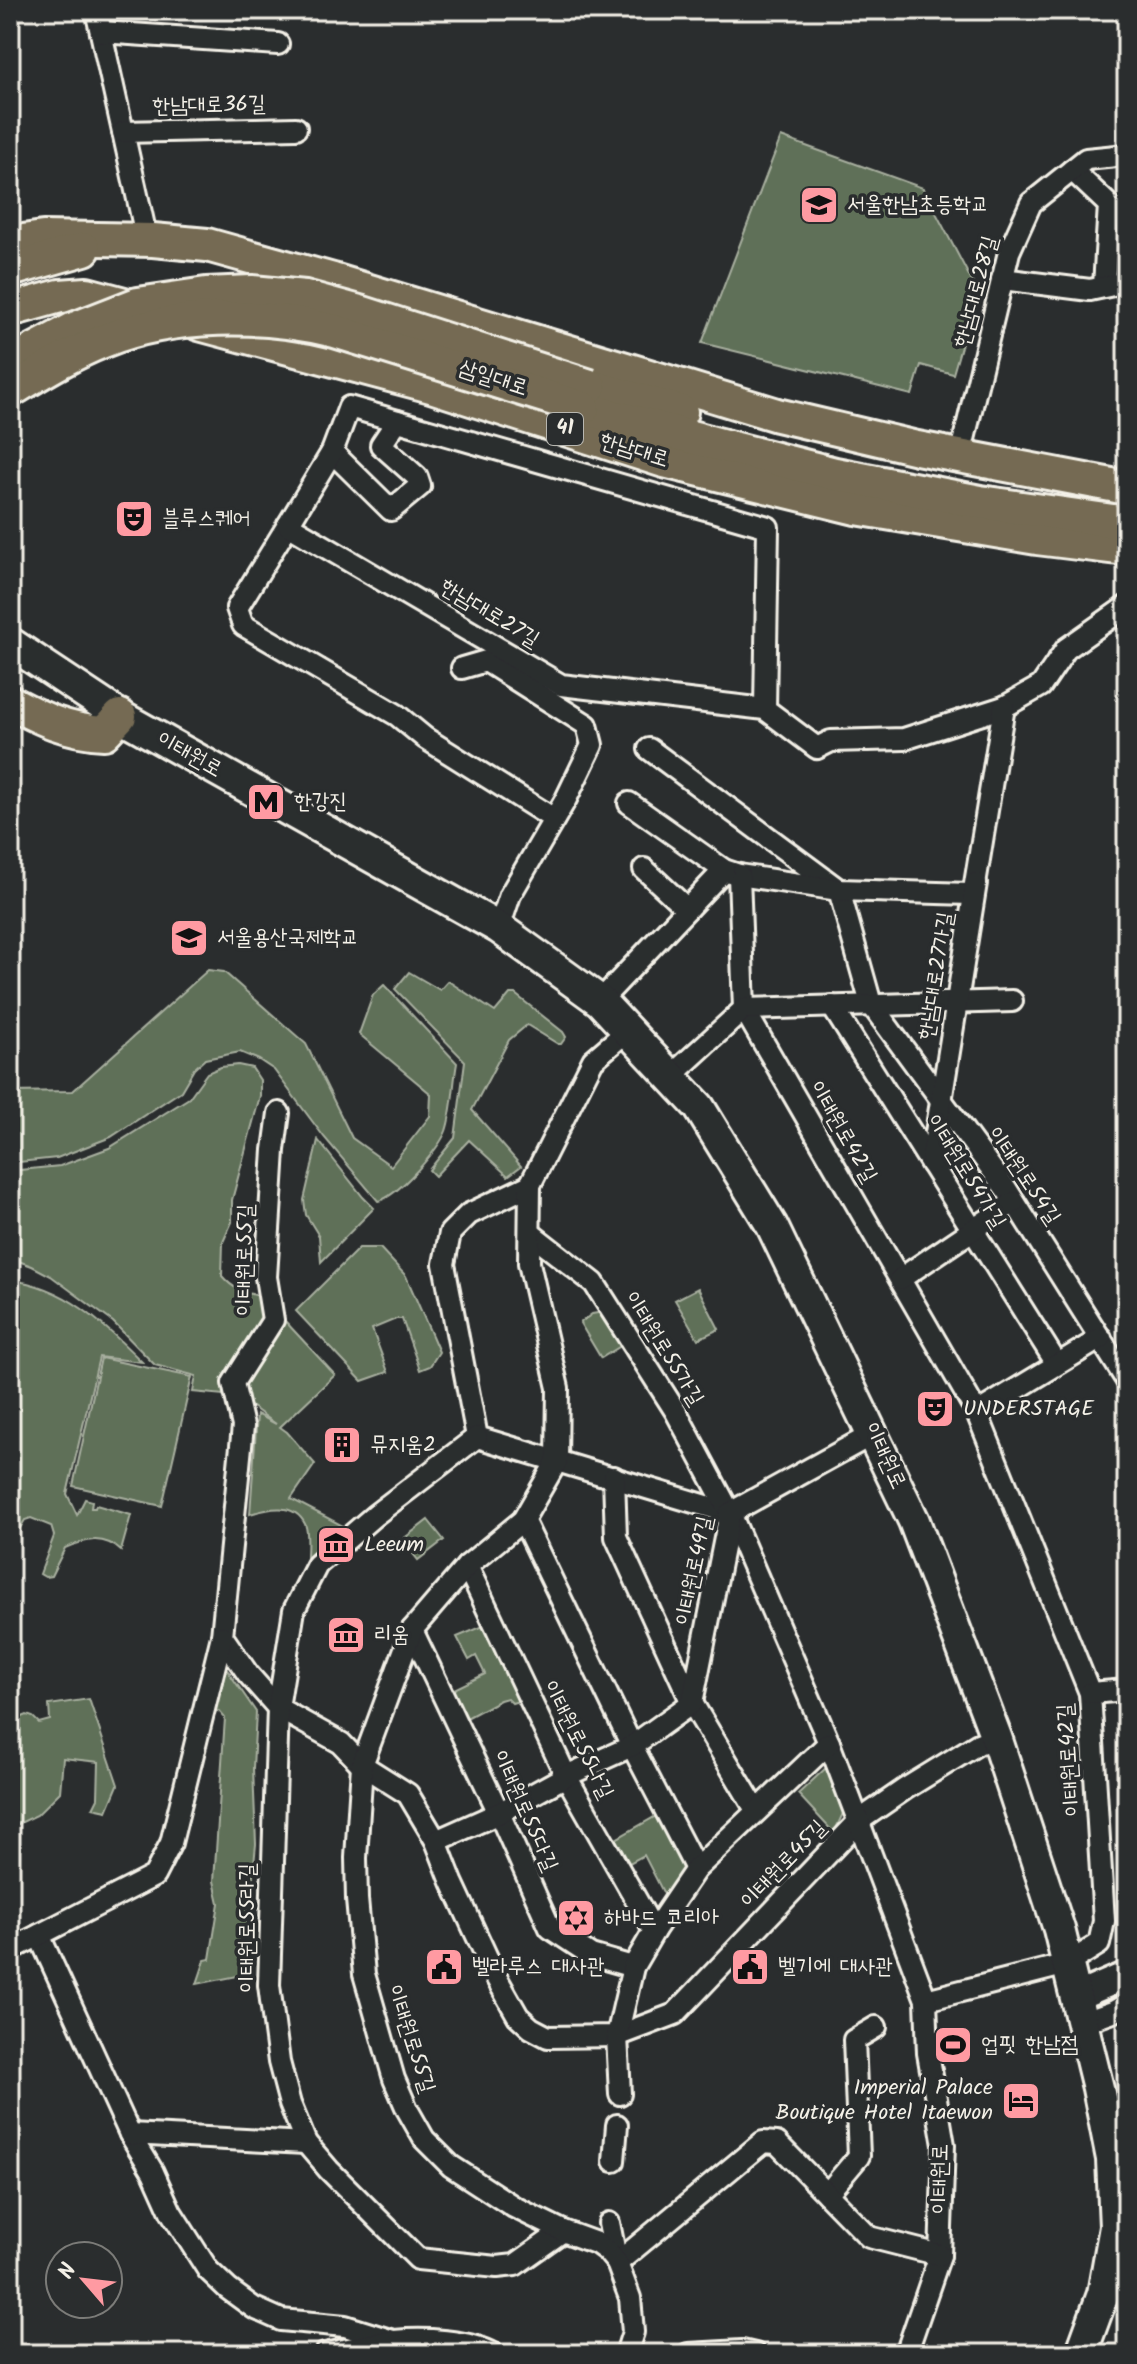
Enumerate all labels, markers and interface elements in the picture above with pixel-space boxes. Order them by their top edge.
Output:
street label: 한남대로36길 [152,88,266,124]
school or university icon: 서울한남초등학교 [798,184,840,226]
place label: 서울한남초등학교 [847,188,989,223]
street label: 한남대로28길 [945,232,1009,352]
street label: 삼일대로 [454,351,532,407]
road number: 41 [547,413,583,445]
street label: 한남대로 [595,424,673,478]
theatre icon: 블루스퀘어 [113,498,155,540]
place label: 블루스퀘어 [162,502,251,537]
street label: 한남대로27길 [432,570,546,658]
street label: 이태원로 [150,723,228,787]
metro station icon: 한강진 [245,781,287,823]
place label: 한강진 [294,785,347,820]
street label: 한남대로27가길 [910,909,964,1043]
school or university icon: 서울용산국제학교 [168,917,210,959]
place label: 서울용산국제학교 [217,921,359,956]
street label: 이태원로42길 [798,1074,886,1190]
street label: 이태원로54가길 [916,1108,1014,1237]
street label: 이태원로54길 [977,1120,1069,1233]
street label: 이태원로55길 [228,1203,264,1316]
street label: 이태원로55가길 [614,1285,712,1414]
theatre icon: UNDERSTAGE [914,1388,956,1430]
place label: UNDERSTAGE [963,1392,1095,1427]
street label: 이태원로 [853,1417,915,1495]
building icon: 뮤지움2 [321,1424,363,1466]
place label: 뮤지움2 [370,1428,436,1463]
street label: 이태원로49길 [666,1513,724,1629]
museum icon: Leeum [315,1524,357,1566]
place label: Leeum [364,1528,424,1563]
museum icon: 리움 [325,1614,367,1656]
place label: 리움 [374,1618,409,1653]
street label: 이태원로55나길 [532,1674,622,1806]
street label: 이태원로42길 [1049,1702,1091,1818]
street label: 이태원로55다길 [482,1745,567,1878]
street label: 이태원로45길 [732,1812,836,1918]
street label: 이태원로55라길 [231,1863,266,1993]
synagogue icon: 하바드 코리아 [555,1897,597,1939]
place label: 하바드 코리아 [604,1901,719,1936]
public building icon: 벨라루스 대사관 [423,1946,465,1988]
public building icon: 벨기에 대사관 [729,1946,771,1988]
place label: 벨라루스 대사관 [472,1950,605,1985]
place label: 벨기에 대사관 [778,1950,893,1985]
street label: 이태원로55길 [376,1980,444,2098]
sports icon: 업핏 한남점 [932,2024,974,2066]
place label: 업핏 한남점 [981,2028,1078,2063]
place label: Imperial Palace Boutique Hotel Itaewon [776,2071,993,2131]
hotel icon: Imperial Palace Boutique Hotel Itaewon [1000,2080,1042,2122]
street label: 이태원로 [923,2143,959,2215]
north arrow [44,2240,124,2320]
text: N [50,2257,87,2286]

